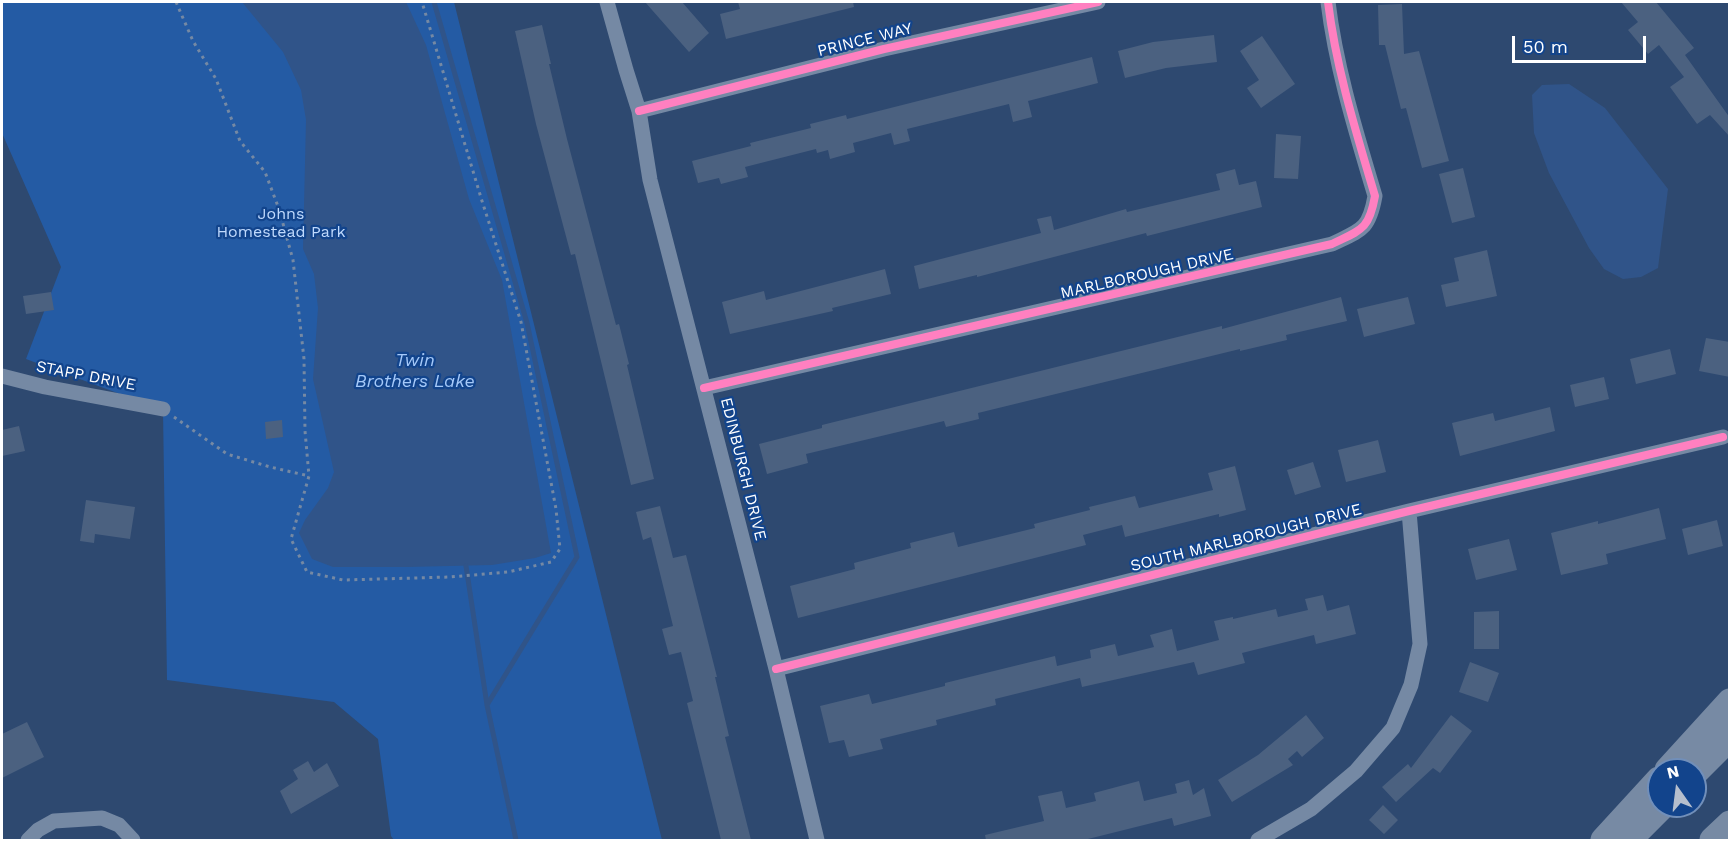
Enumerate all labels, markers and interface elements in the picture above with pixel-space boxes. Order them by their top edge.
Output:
street label: PRINCE WAY [816,19,914,61]
scale bar [1515,24,1648,62]
text: 50 m [1523,36,1568,57]
park label: Johns Homestead Park [216,204,346,242]
street label: MARLBOROUGH DRIVE [1059,245,1235,303]
water label: Twin Brothers Lake [355,350,475,392]
street label: STAPP DRIVE [35,357,137,395]
street label: EDINBURGH DRIVE [716,395,770,543]
street label: SOUTH MARLBOROUGH DRIVE [1129,500,1363,576]
north arrow [1647,758,1707,818]
text: N [1665,761,1681,783]

